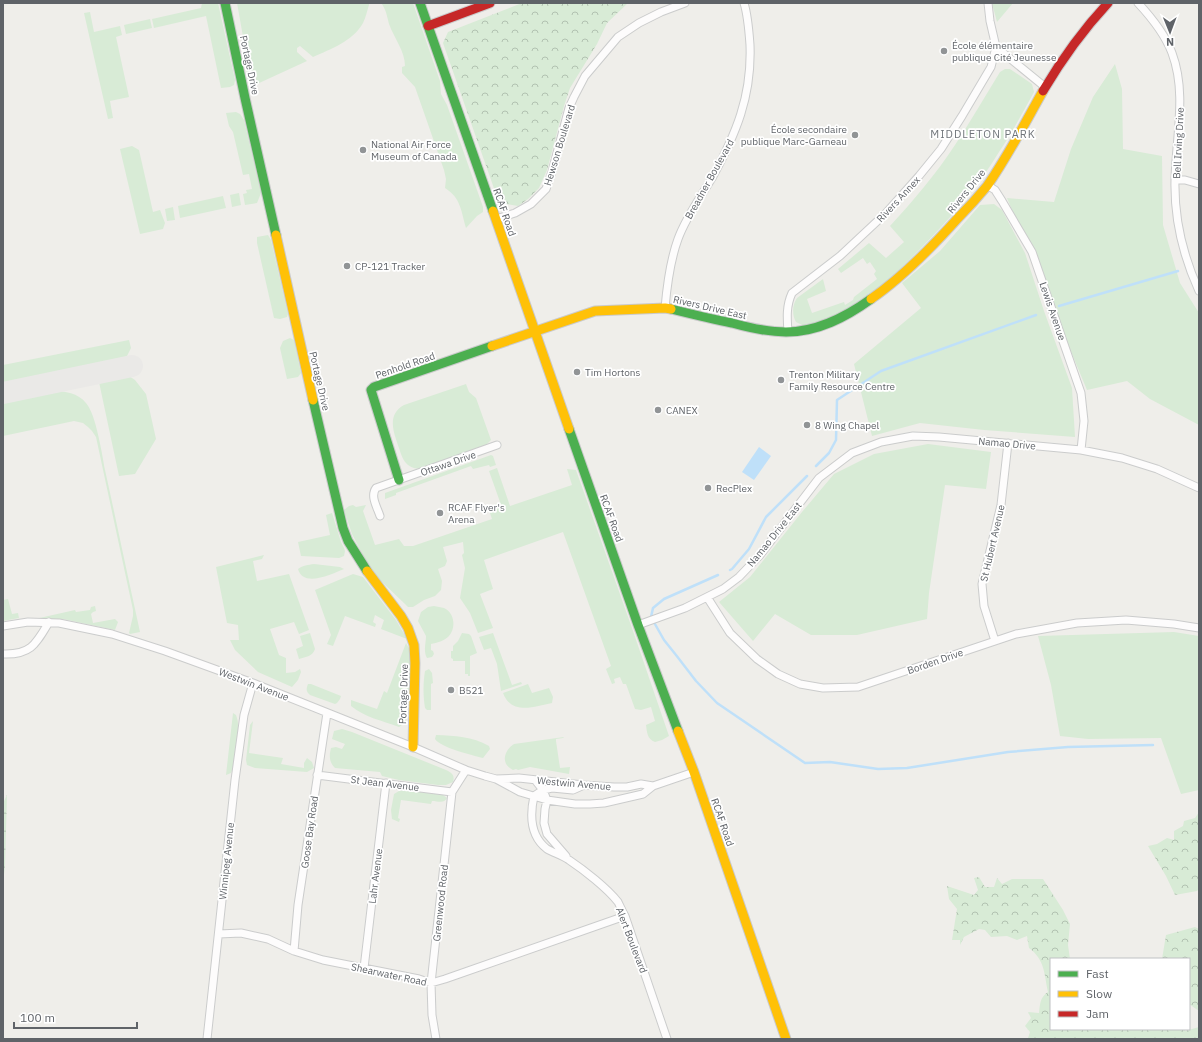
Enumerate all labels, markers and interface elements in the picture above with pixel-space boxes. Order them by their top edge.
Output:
north arrow [1150,12,1190,52]
street label: Portage Drive [237,34,262,96]
text: N [1166,35,1174,49]
place label: École élémentaire publique Cité Jeunesse [952,39,1057,64]
marker: École élémentaire publique Cité Jeunesse [939,46,949,56]
street label: Hewson Boulevard [541,103,578,187]
street label: Bell Irving Drive [1170,106,1187,179]
place label: École secondaire publique Marc-Garneau [741,123,848,148]
district label: MIDDLETON PARK [930,127,1036,141]
marker: École secondaire publique Marc-Garneau [850,130,860,140]
street label: Breadner Boulevard [682,137,737,222]
place label: National Air Force Museum of Canada [371,138,457,163]
marker: National Air Force Museum of Canada [358,145,368,155]
street label: Rivers Drive [945,166,989,216]
street label: Rivers Annex [874,174,923,225]
street label: RCAF Road [490,186,519,238]
place label: CP-121 Tracker [355,260,425,273]
marker: CP-121 Tracker [342,261,352,271]
street label: Lewis Avenue [1036,280,1069,343]
street label: Rivers Drive East [672,293,748,322]
street label: Penhold Road [374,349,437,382]
street label: Portage Drive [306,350,333,412]
place label: Tim Hortons [585,366,640,379]
marker: Tim Hortons [572,367,582,377]
place label: Trenton Military Family Resource Centre [789,368,896,393]
marker: Trenton Military Family Resource Centre [776,375,786,385]
place label: CANEX [666,404,698,417]
marker: CANEX [653,405,663,415]
place label: 8 Wing Chapel [815,419,880,432]
marker: 8 Wing Chapel [802,420,812,430]
street label: Namao Drive [978,435,1037,453]
street label: Ottawa Drive [419,448,478,479]
place label: RecPlex [716,482,752,495]
marker: RecPlex [703,483,713,493]
street label: RCAF Road [597,493,626,544]
street label: Namao Drive East [744,499,805,569]
place label: RCAF Flyer's Arena [448,501,505,526]
street label: St Hubert Avenue [977,503,1008,583]
marker: RCAF Flyer's Arena [435,508,445,518]
street label: Borden Drive [905,646,965,677]
street label: Portage Drive [396,663,411,724]
street label: Westwin Avenue [217,665,291,704]
place label: B521 [459,684,484,697]
marker: B521 [446,685,456,695]
street label: St Jean Avenue [350,773,420,794]
street label: Westwin Avenue [536,774,612,793]
street label: Goose Bay Road [298,795,321,869]
street label: RCAF Road [708,796,737,848]
street label: Winnipeg Avenue [216,821,237,900]
street label: Lahr Avenue [366,847,385,904]
street label: Greenwood Road [430,864,451,942]
street label: Alert Boulevard [613,905,650,975]
legend [1050,958,1190,1030]
street label: Shearwater Road [350,960,428,989]
text: Fast [1086,966,1109,981]
text: Slow [1086,986,1112,1001]
scale bar [14,1004,137,1030]
text: Jam [1086,1006,1109,1021]
text: 100 m [20,1010,55,1025]

